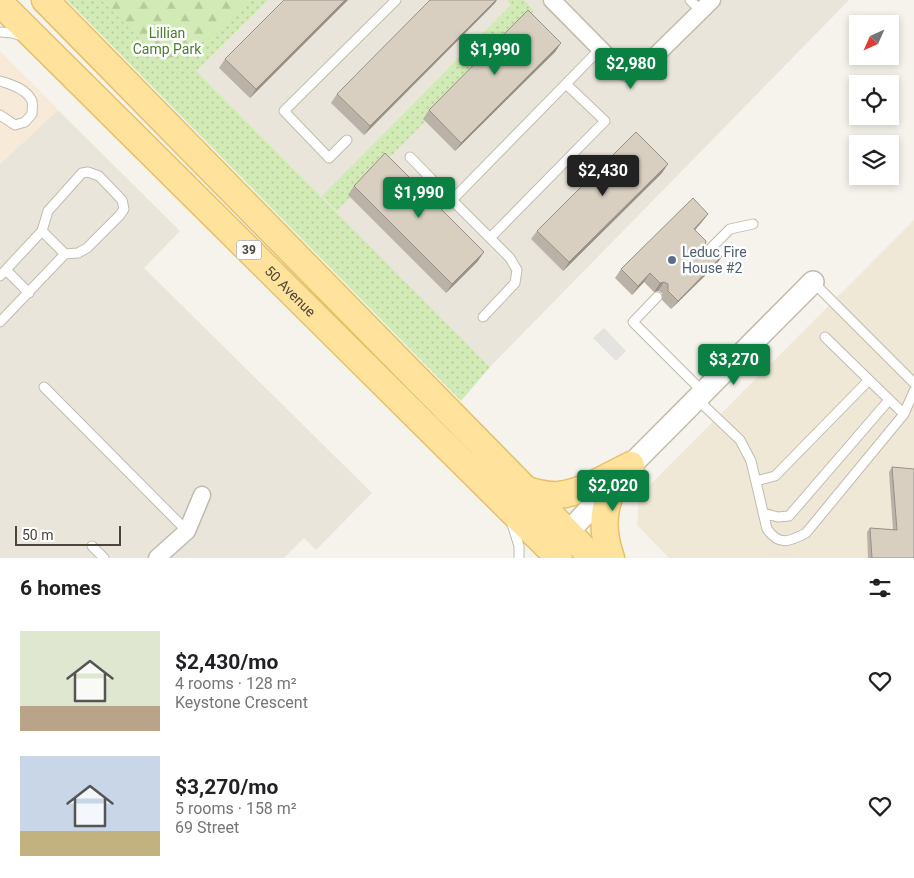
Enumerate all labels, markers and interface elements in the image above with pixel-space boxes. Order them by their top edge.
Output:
north arrow [849,15,899,65]
map controls [849,15,899,185]
park label: Lillian Camp Park [133,25,202,57]
pin: $1,990 [454,34,536,76]
text: $1,990 [470,40,520,59]
pin: $2,980 [590,48,672,90]
text: $2,980 [606,54,656,73]
button: locate [849,75,899,125]
button: layers [849,135,899,185]
pin: $2,430 [562,154,644,197]
text: $2,430 [578,161,628,180]
pin: $1,990 [378,176,460,219]
text: $1,990 [394,183,444,202]
road number: 39 [236,240,262,260]
place label: Leduc Fire House #2 [682,244,747,276]
marker: Leduc Fire House #2 [666,254,678,266]
street label: 50 Avenue [262,263,319,320]
pin: $3,270 [693,344,775,386]
text: $3,270 [709,350,759,369]
pin: $2,020 [572,470,654,512]
text: $2,020 [588,476,638,495]
scale bar [15,523,121,546]
text: 50 m [22,527,54,543]
icon: filters [866,574,894,602]
text: 6 homes [20,576,101,600]
text: $2,430/mo [175,650,278,674]
icon: home [60,651,120,711]
icon: heart [866,667,894,695]
text: 4 rooms · 128 m² [175,674,297,693]
text: Keystone Crescent [175,693,308,712]
text: $3,270/mo [175,775,278,799]
icon: home [60,776,120,836]
icon: heart [866,792,894,820]
text: 5 rooms · 158 m² [175,799,297,818]
text: 69 Street [175,818,239,837]

